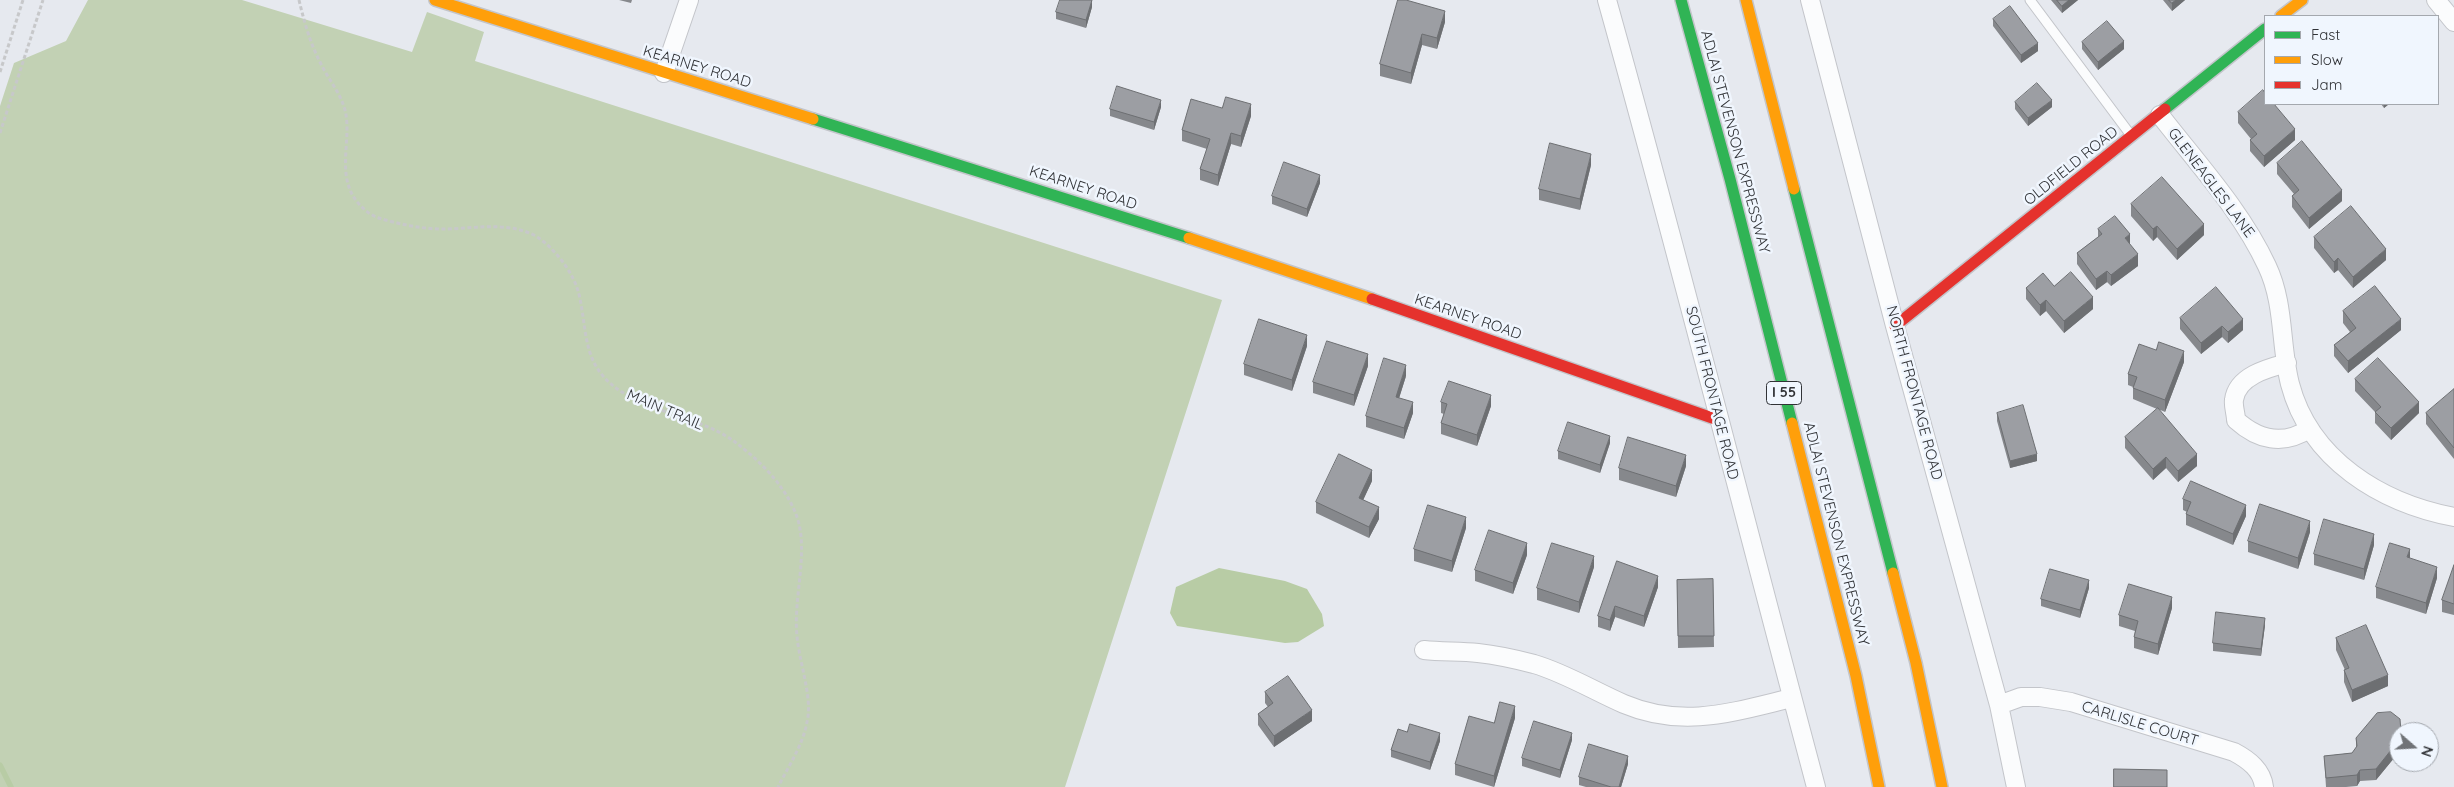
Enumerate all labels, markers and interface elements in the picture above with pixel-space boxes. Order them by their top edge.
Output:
legend [2264,15,2439,105]
text: Fast [2311,25,2340,44]
street label: ADLAI STEVENSON EXPRESSWAY [1697,29,1773,255]
street label: KEARNEY ROAD [641,42,753,92]
text: Slow [2311,50,2343,69]
text: Jam [2311,75,2342,94]
street label: OLDFIELD ROAD [2020,123,2122,209]
street label: GLENEAGLES LANE [2164,125,2258,241]
street label: KEARNEY ROAD [1027,162,1139,214]
street label: KEARNEY ROAD [1412,290,1524,344]
street label: SOUTH FRONTAGE ROAD [1682,304,1742,482]
street label: NORTH FRONTAGE ROAD [1882,304,1946,482]
road number: I 55 [1766,382,1802,404]
street label: MAIN TRAIL [624,386,706,434]
street label: ADLAI STEVENSON EXPRESSWAY [1799,420,1873,648]
street label: CARLISLE COURT [2079,698,2201,750]
north arrow [2389,722,2439,772]
text: N [2417,744,2437,759]

